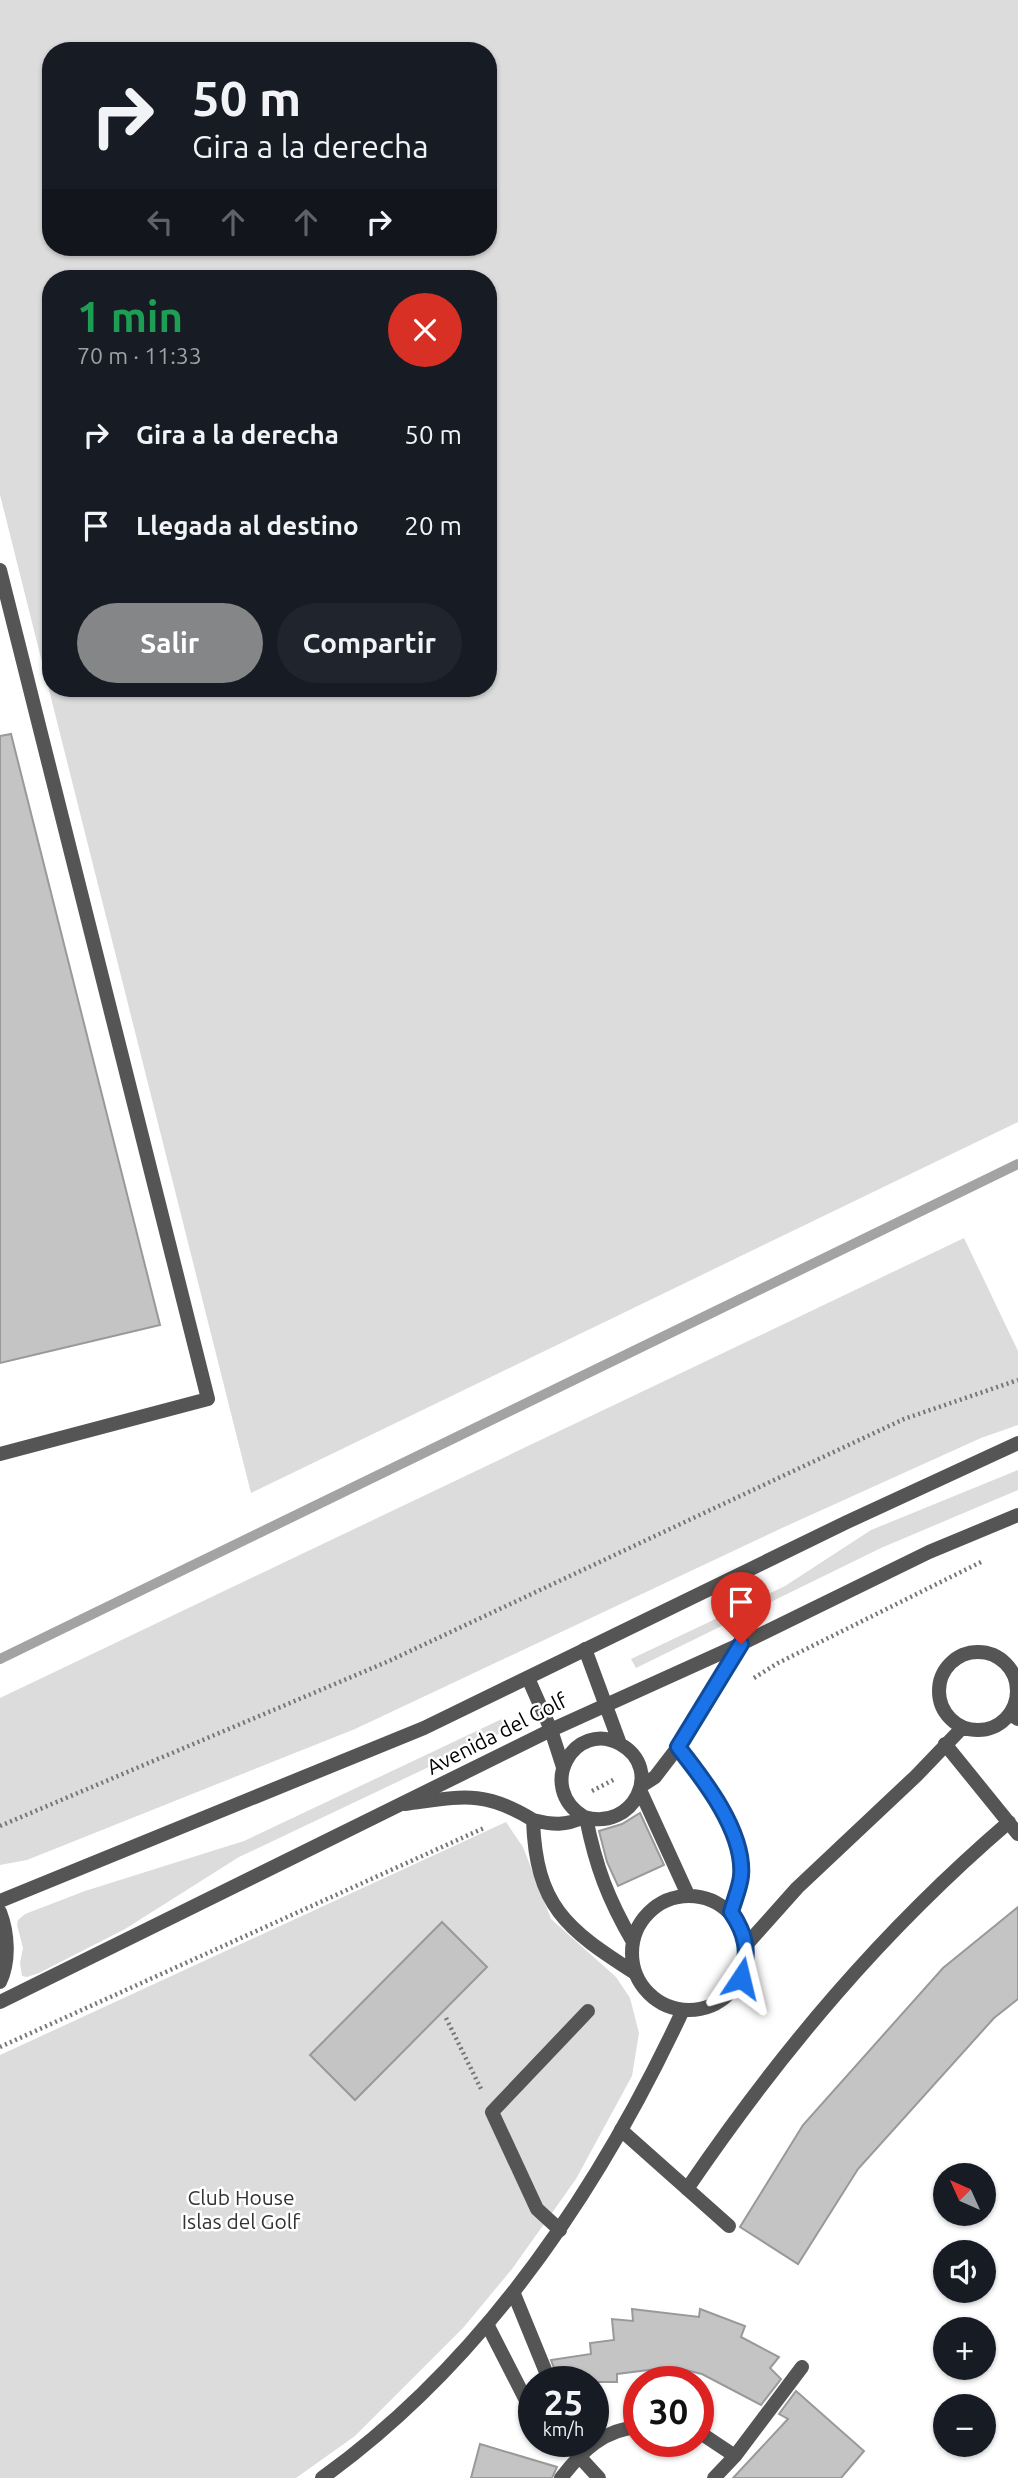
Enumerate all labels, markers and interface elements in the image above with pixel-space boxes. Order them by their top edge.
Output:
icon: right [77,70,168,161]
text: 50 m [192,70,301,125]
text: Gira a la derecha [192,128,429,164]
icon: left [141,203,179,241]
icon: ahead [214,203,252,241]
icon: ahead [287,203,325,241]
icon: right [360,203,398,241]
text: 1 min [77,293,183,340]
button: close [388,293,462,367]
text: 70 m · 11:33 [77,343,202,368]
icon: right [77,416,115,454]
text: Gira a la derecha [136,420,339,449]
text: 50 m [404,420,462,449]
icon: arrive [77,507,115,545]
text: Llegada al destino [136,511,359,540]
text: 20 m [404,511,462,540]
button: Salir [77,603,263,683]
button: Compartir [277,603,462,683]
pin [711,1572,771,1644]
icon: arrive [722,1583,760,1621]
street label: Avenida del Golf [422,1687,572,1779]
position arrow [704,1941,778,2015]
north arrow [933,2163,996,2226]
map controls [933,2163,996,2457]
park label: Club House Islas del Golf [182,2185,301,2233]
button: sound [933,2240,996,2303]
button: + [933,2317,996,2380]
speed limit sign: 30 [623,2366,714,2457]
text: 25 [544,2382,583,2422]
button: − [933,2394,996,2457]
text: km/h [543,2419,584,2439]

